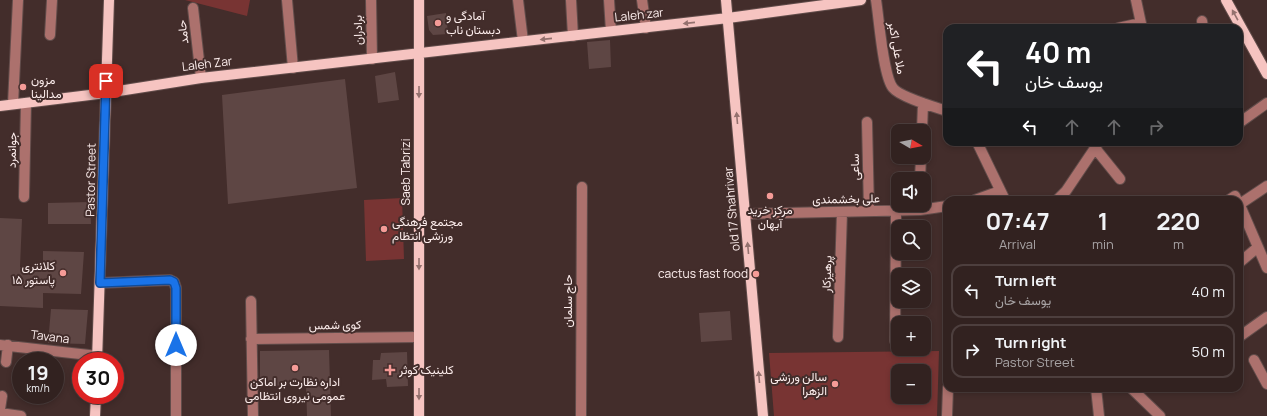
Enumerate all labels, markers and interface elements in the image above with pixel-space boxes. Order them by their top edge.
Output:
street label: Laleh zar [614,3,665,26]
place label: آمادگی و دبستان ناب [446,7,501,38]
one-way arrow [1231,9,1238,21]
street label: برادران [349,15,366,45]
marker: آمادگی و دبستان ناب [433,18,443,28]
street label: حامد [173,19,192,45]
one-way arrow [683,19,695,26]
street label: ملا علی اکبر [884,19,910,76]
text: 40 m [1025,33,1091,71]
one-way arrow [540,35,552,42]
icon: left [959,40,1011,92]
street label: Laleh Zar [181,52,234,75]
pin [89,64,123,98]
text: یوسف خان [1025,69,1103,93]
icon: arrive [95,70,117,92]
place label: مزون مدالینا [31,71,62,102]
marker: مزون مدالینا [18,82,28,92]
one-way arrow [416,86,422,99]
one-way arrow [733,112,740,124]
icon: left [1019,116,1041,138]
icon: ahead [1061,116,1083,138]
icon: ahead [1103,116,1125,138]
icon: right [1145,116,1167,138]
north arrow [891,124,931,164]
map controls [891,124,931,404]
street label: جوانمرد [3,132,20,168]
street label: Saeb Tabrizi [397,139,414,205]
street label: Pastor Street [81,143,100,217]
street label: ساعی [846,154,863,180]
street label: old 17 Shahrivar [719,165,744,252]
button: sound [891,172,931,212]
street label: علی بخشمندی [812,189,880,208]
marker: مرکز خرید آیهان [765,191,775,201]
place label: مرکز خرید آیهان [747,201,793,232]
text: 07:47 [985,204,1050,237]
text: 1 [1098,204,1108,237]
text: 220 [1156,204,1201,237]
place label: مجتمع فرهنگی ورزشی انتظام [392,213,463,244]
button: search [891,220,931,260]
marker: مجتمع فرهنگی ورزشی انتظام [379,224,389,234]
text: Arrival [999,235,1036,253]
text: min [1092,235,1114,253]
text: m [1173,235,1184,253]
one-way arrow [745,242,752,254]
street label: پرهیزکار [817,255,836,294]
place label: کلانتری ۱۵ پاستور [12,257,55,288]
one-way arrow [416,258,422,271]
place label: cactus fast food [658,265,748,282]
marker: کلانتری ۱۵ پاستور [58,268,68,278]
button: layers [891,268,931,308]
marker: cactus fast food [751,269,761,279]
text: Turn left [995,270,1057,291]
street label: حاج سلمان [559,274,577,328]
icon: left [961,280,983,302]
text: 40 m [1191,281,1225,302]
text: یوسف خان [995,291,1051,309]
street label: کوی شمس [308,316,361,333]
button: + [891,316,931,356]
position arrow [155,324,197,366]
street label: Tavana [30,326,70,347]
text: Turn right [995,332,1066,353]
icon: right [961,340,983,362]
text: 50 m [1191,341,1225,362]
speed limit sign: 30 [72,352,124,404]
text: Pastor Street [995,353,1075,371]
text: 19 [27,359,49,386]
place label: کلینیک کوثر [398,361,454,378]
marker: اداره نظارت بر اماکن عمومی نیروی انتظامی [290,363,300,373]
marker: کلینیک کوثر [384,364,396,376]
button: − [891,364,931,404]
place label: سالن ورزشی الزهرا [770,368,827,399]
one-way arrow [756,371,763,383]
place label: اداره نظارت بر اماکن عمومی نیروی انتظامی [245,373,345,404]
marker: سالن ورزشی الزهرا [830,379,840,389]
text: km/h [26,381,50,395]
one-way arrow [416,388,422,401]

